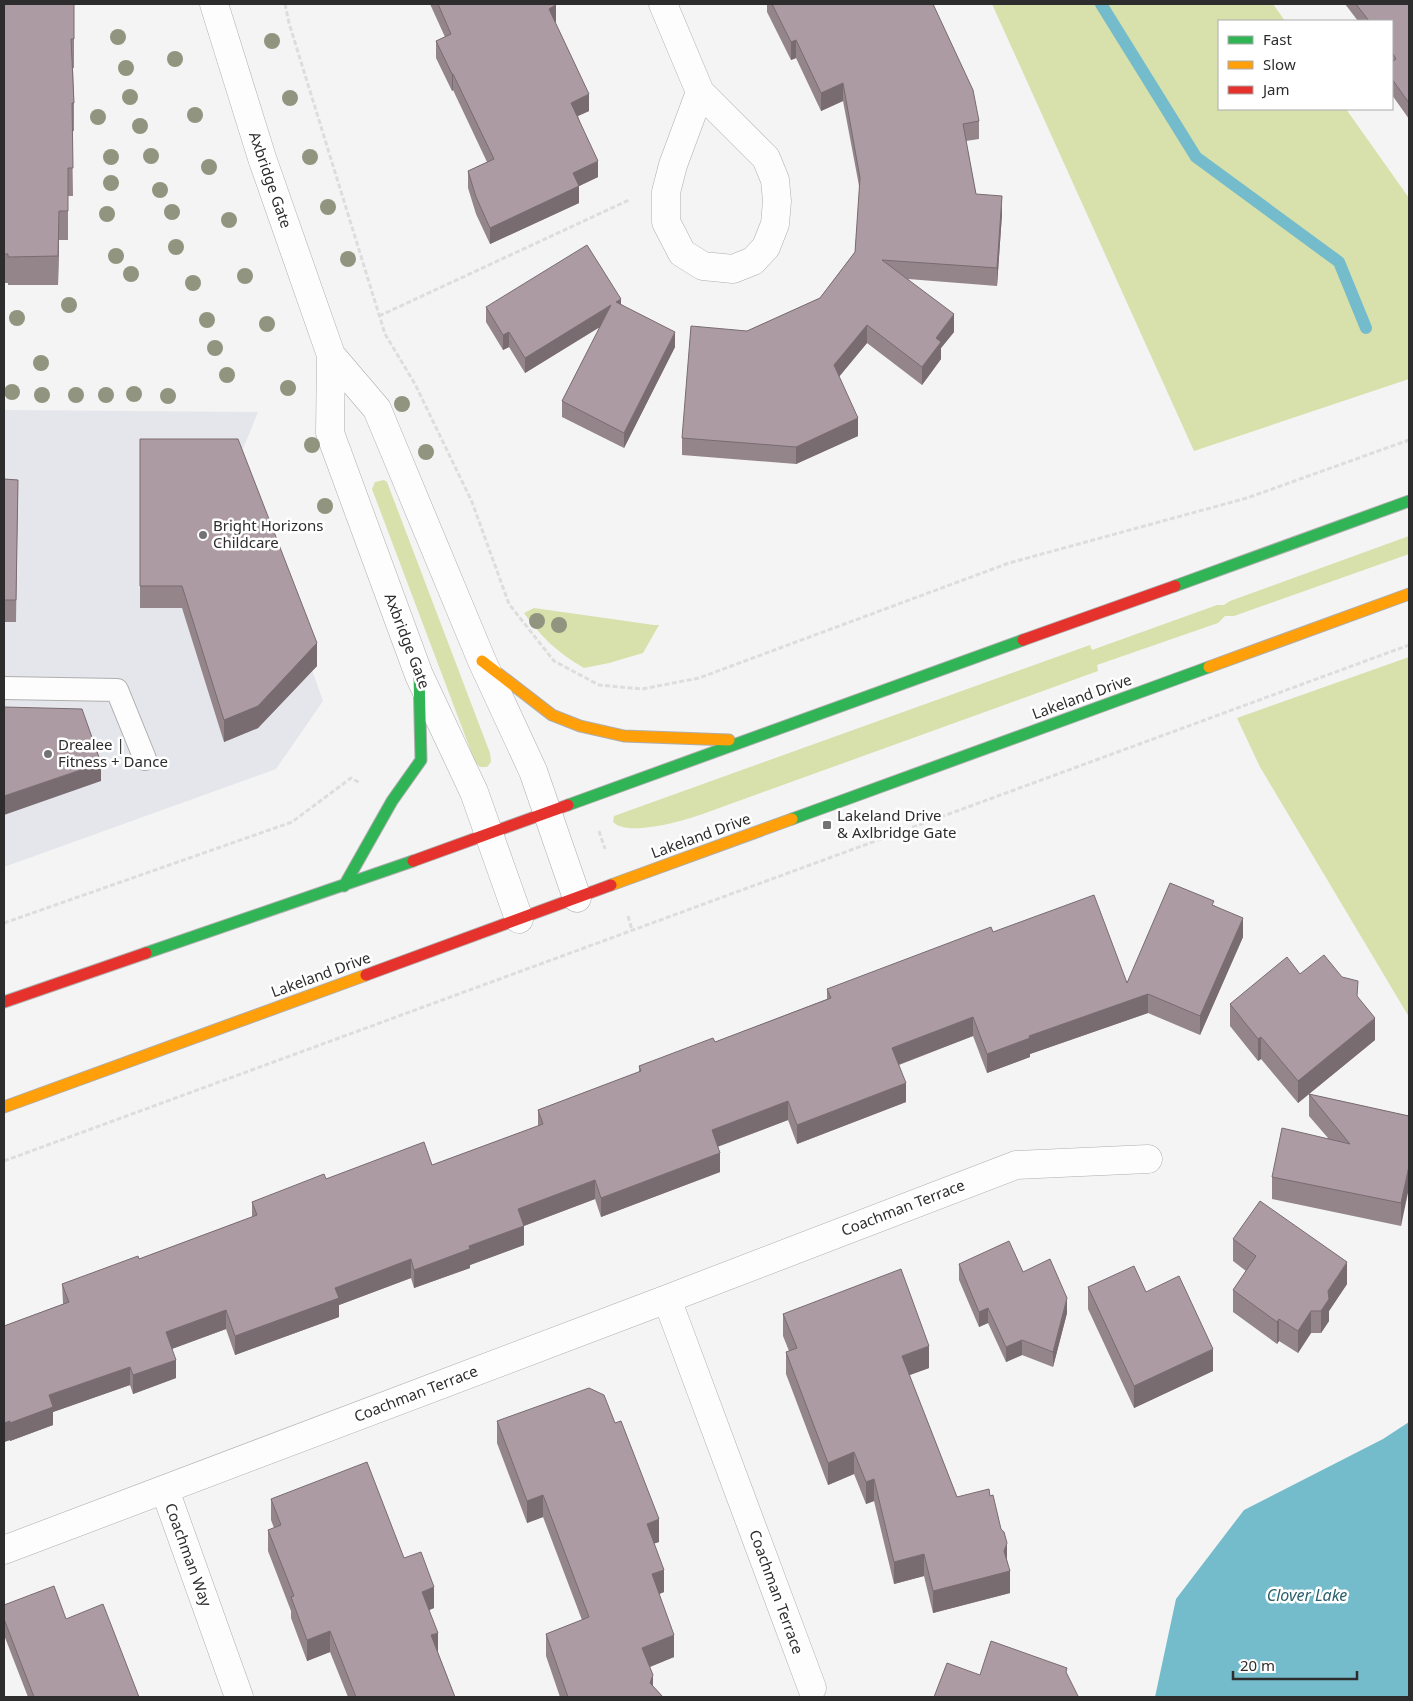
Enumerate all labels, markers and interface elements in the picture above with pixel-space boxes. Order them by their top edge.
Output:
legend [1218,20,1393,110]
text: Fast [1263,29,1292,49]
text: Slow [1263,54,1296,74]
text: Jam [1261,79,1290,99]
street label: Axbridge Gate [245,129,297,231]
place label: Bright Horizons Childcare [213,515,323,552]
marker: Bright Horizons Childcare [197,529,209,541]
street label: Axbridge Gate [381,590,435,691]
street label: Lakeland Drive [1029,669,1134,723]
place label: Drealee | Fitness + Dance [58,734,168,771]
marker: Drealee | Fitness + Dance [42,748,54,760]
place label: Lakeland Drive & Axlbridge Gate [837,805,957,842]
street label: Lakeland Drive [648,808,753,862]
marker: Lakeland Drive & Axlbridge Gate [821,819,833,831]
street label: Lakeland Drive [268,947,373,1001]
street label: Coachman Terrace [838,1174,967,1240]
street label: Coachman Terrace [351,1360,480,1426]
street label: Coachman Way [161,1500,217,1610]
street label: Coachman Terrace [745,1527,809,1657]
water label: Clover Lake [1267,1584,1347,1606]
scale bar [1233,1648,1357,1680]
text: 20 m [1240,1655,1275,1675]

